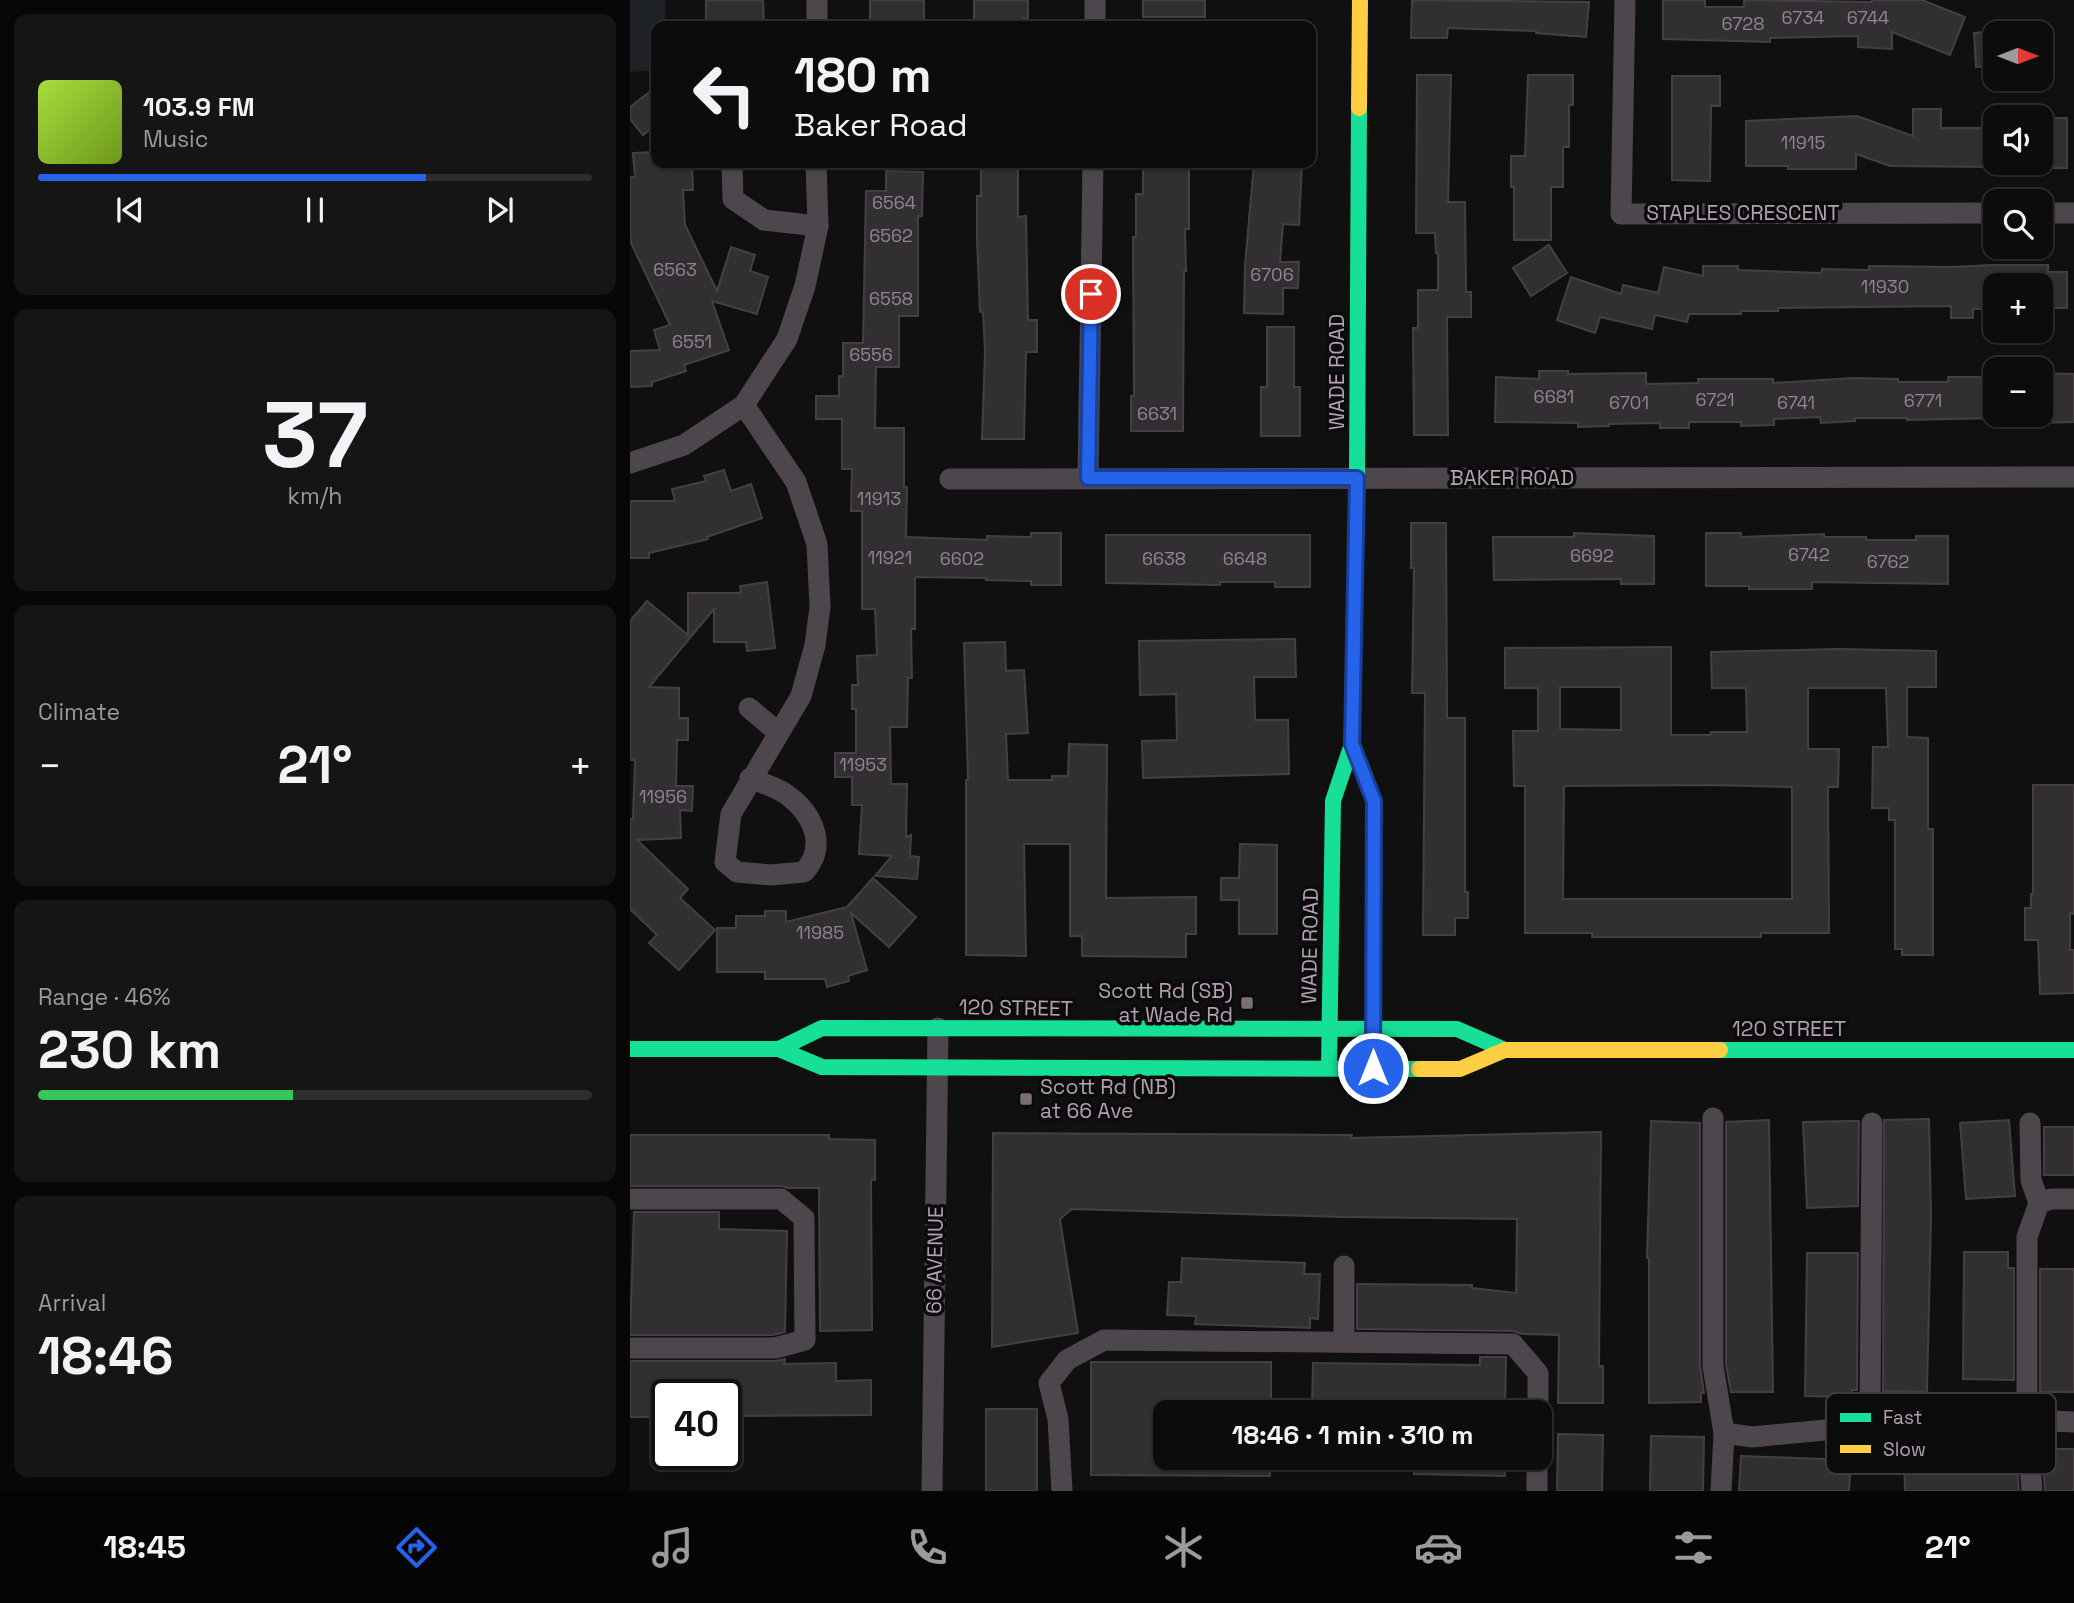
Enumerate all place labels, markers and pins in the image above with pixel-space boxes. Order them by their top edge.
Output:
pin [1061,264,1121,324]
place label: Scott Rd (SB) at Wade Rd [1098,977,1233,1028]
marker: Scott Rd (SB) at Wade Rd [1239,995,1255,1011]
place label: Scott Rd (NB) at 66 Ave [1040,1073,1176,1124]
marker: Scott Rd (NB) at 66 Ave [1018,1091,1034,1107]

